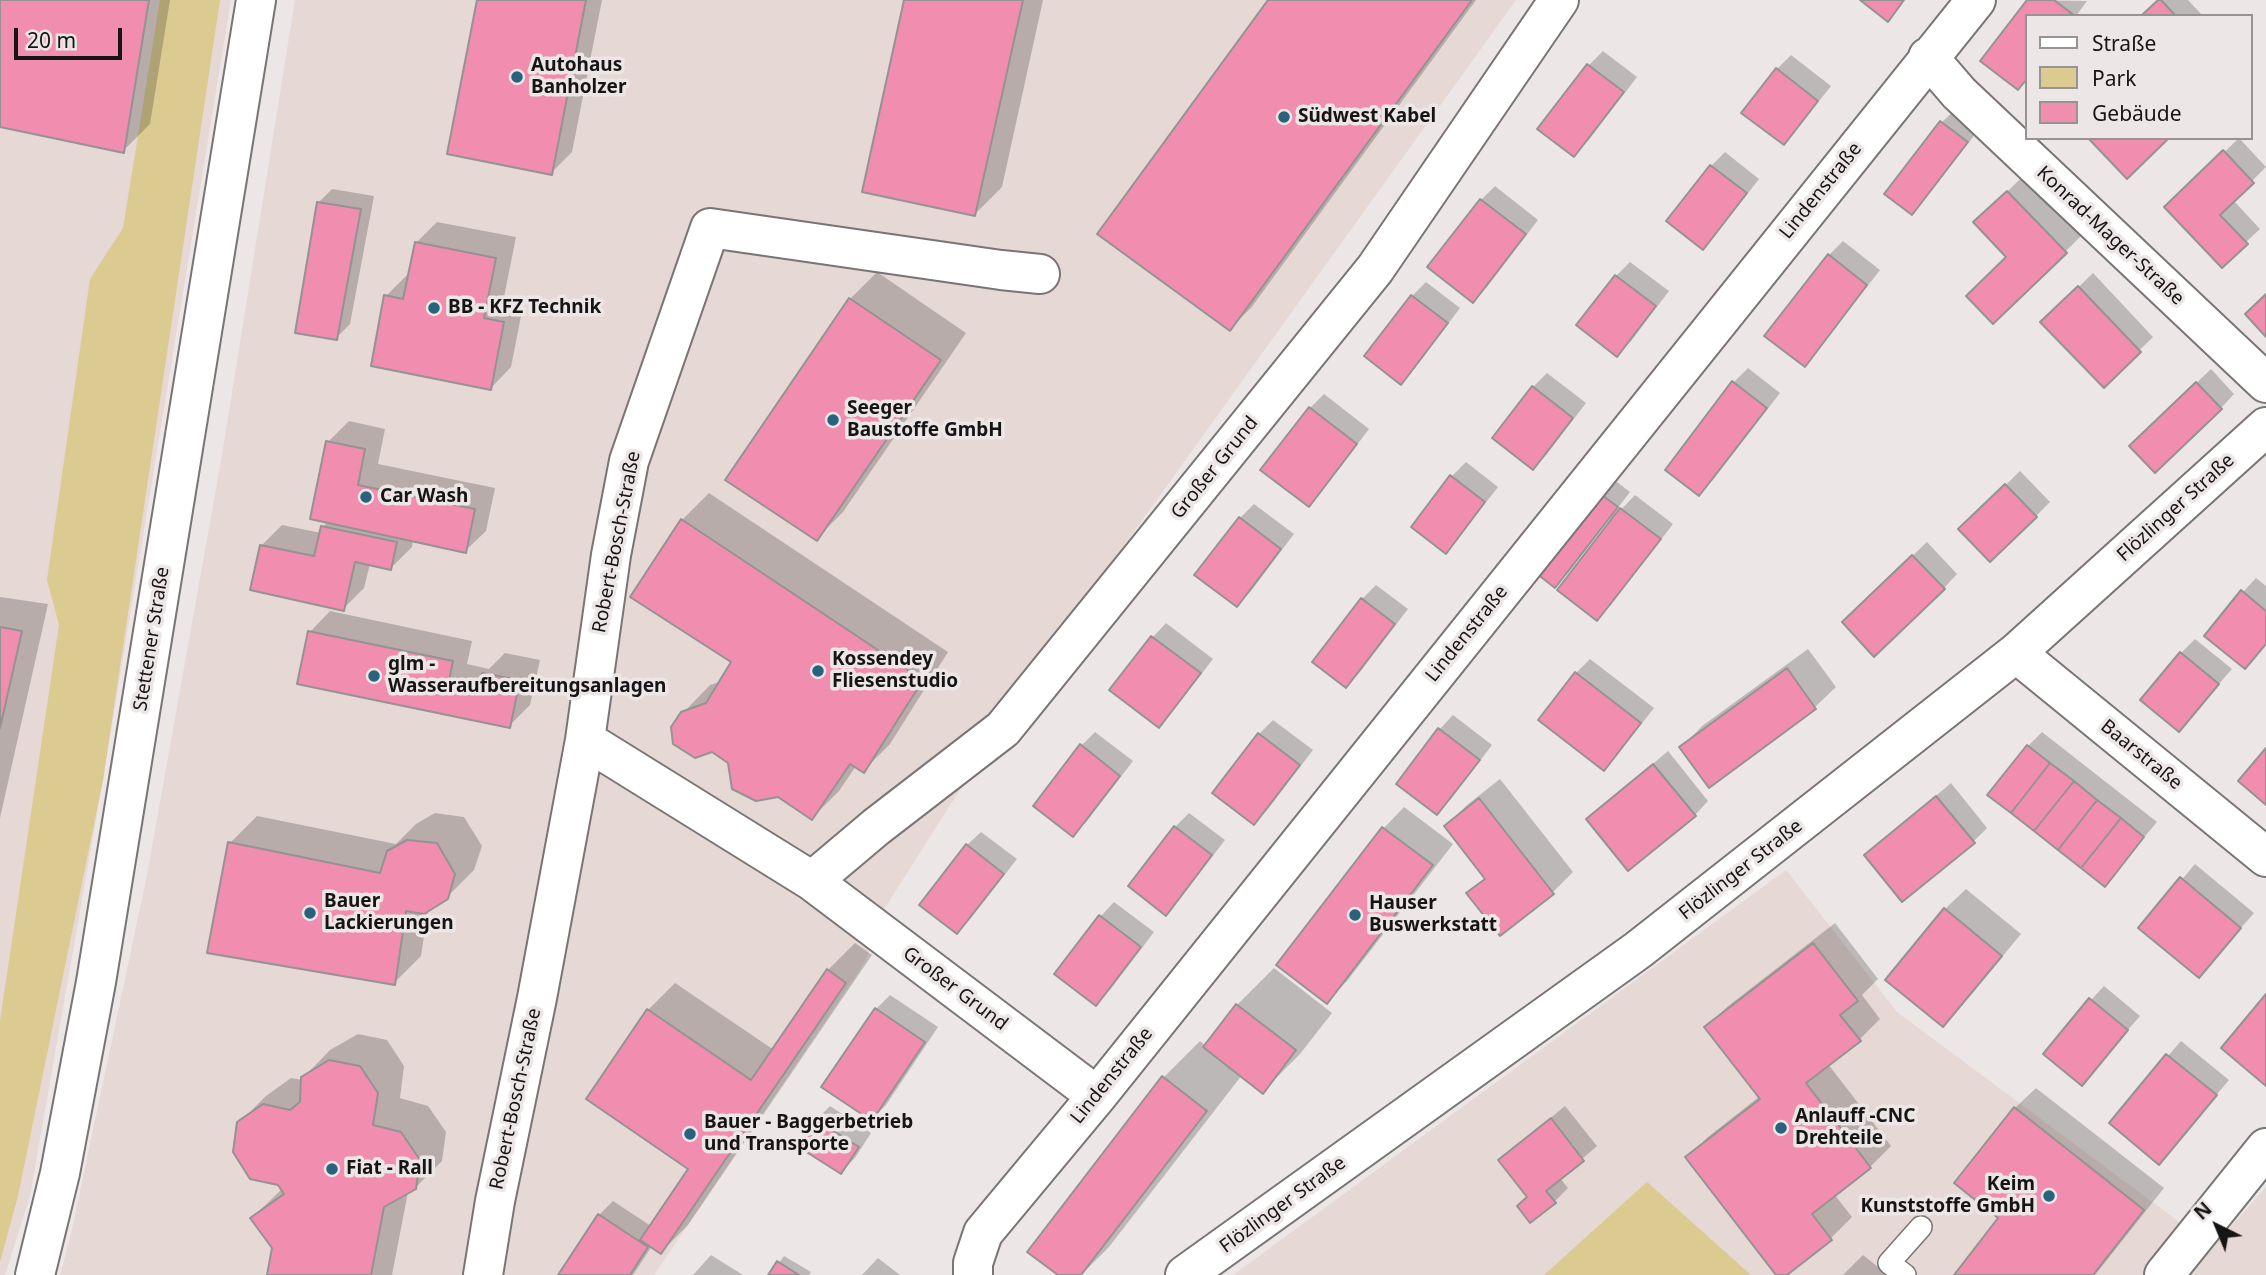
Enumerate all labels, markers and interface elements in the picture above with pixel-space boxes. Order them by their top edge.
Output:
scale bar [18,14,126,58]
legend [2024,14,2252,140]
text: 20 m [27,26,76,54]
text: Straße [2092,29,2156,57]
place label: Autohaus Banholzer [531,55,626,99]
text: Park [2092,64,2136,92]
marker: Autohaus Banholzer [509,69,525,85]
text: Gebäude [2092,99,2182,127]
place label: Südwest Kabel [1298,106,1436,128]
marker: Südwest Kabel [1276,109,1292,125]
street label: Lindenstraße [1775,138,1867,244]
street label: Konrad-Mager-Straße [2032,162,2188,310]
place label: BB - KFZ Technik [448,297,601,319]
marker: BB - KFZ Technik [426,300,442,316]
place label: Seeger Baustoffe GmbH [847,398,1003,442]
marker: Seeger Baustoffe GmbH [825,412,841,428]
street label: Großer Grund [1167,412,1263,524]
street label: Robert-Bosch-Straße [588,449,646,635]
street label: Flözlinger Straße [2113,449,2239,567]
place label: Car Wash [380,486,468,508]
marker: Car Wash [358,489,374,505]
street label: Stettener Straße [129,565,175,713]
street label: Lindenstraße [1421,581,1513,687]
place label: Kossendey Fliesenstudio [832,649,958,693]
place label: glm - Wasseraufbereitungsanlagen [388,654,666,698]
marker: Kossendey Fliesenstudio [810,663,826,679]
marker: glm - Wasseraufbereitungsanlagen [366,668,382,684]
street label: Baarstraße [2096,715,2186,795]
street label: Flözlinger Straße [1675,815,1807,925]
place label: Bauer Lackierungen [324,891,454,935]
place label: Hauser Buswerkstatt [1369,893,1497,937]
marker: Bauer Lackierungen [302,905,318,921]
marker: Hauser Buswerkstatt [1347,907,1363,923]
street label: Großer Grund [898,942,1012,1036]
street label: Robert-Bosch-Straße [486,1006,546,1192]
street label: Lindenstraße [1066,1023,1158,1129]
place label: Anlauff -CNC Drehteile [1795,1106,1915,1150]
place label: Bauer - Baggerbetrieb und Transporte [704,1112,913,1156]
marker: Anlauff -CNC Drehteile [1773,1120,1789,1136]
marker: Bauer - Baggerbetrieb und Transporte [682,1126,698,1142]
street label: Flözlinger Straße [1216,1152,1350,1258]
place label: Fiat - Rall [346,1158,433,1180]
marker: Fiat - Rall [324,1161,340,1177]
place label: Keim Kunststoffe GmbH [1860,1174,2035,1218]
marker: Keim Kunststoffe GmbH [2041,1188,2057,1204]
north arrow [2182,1191,2252,1261]
text: N [2188,1196,2217,1225]

